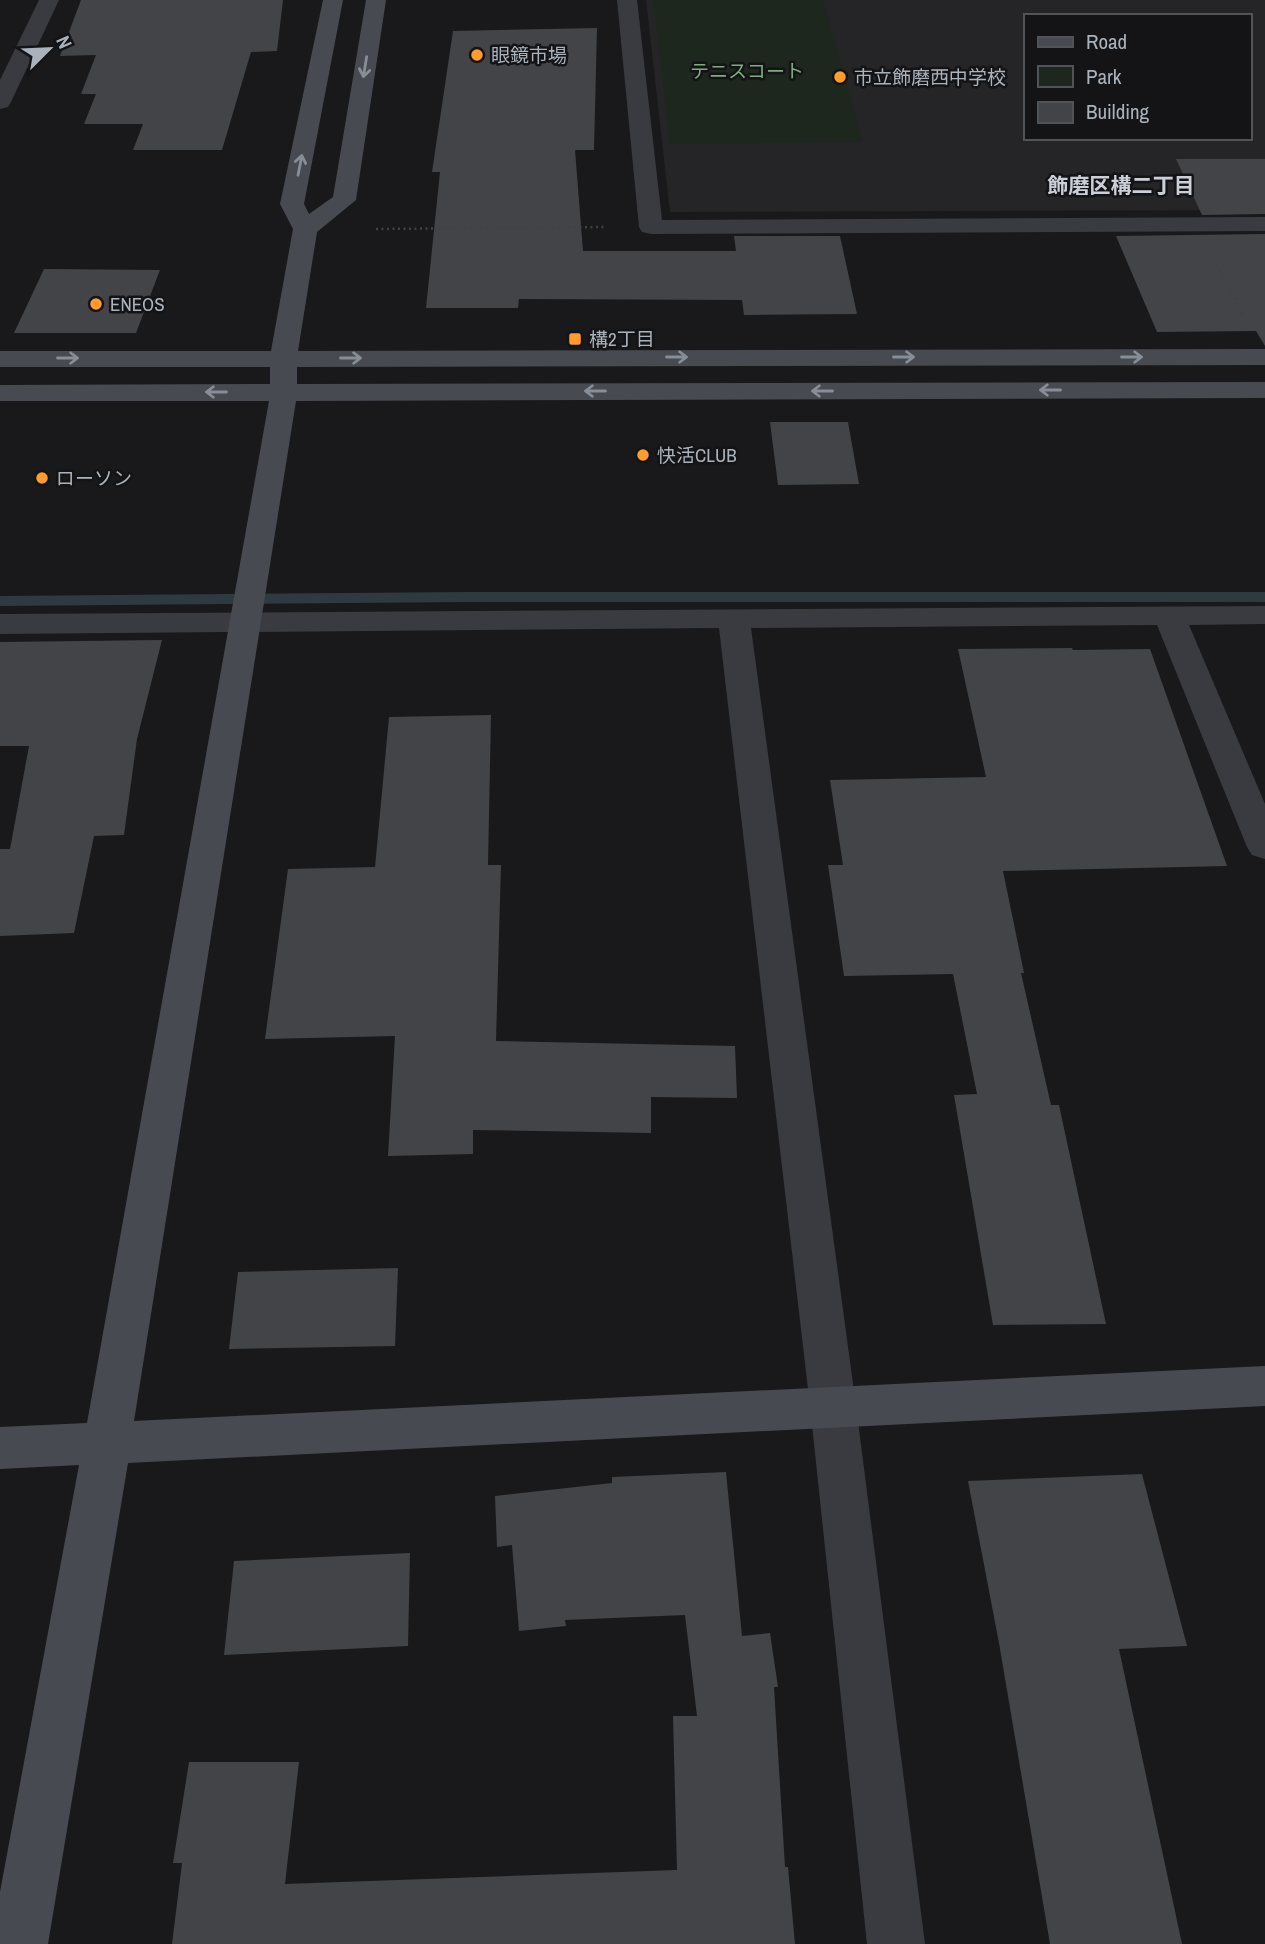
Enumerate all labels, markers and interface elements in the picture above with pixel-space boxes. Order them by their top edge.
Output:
north arrow [14,14,84,84]
legend [1024,14,1251,140]
text: Road [1086,27,1127,56]
text: N [50,32,79,53]
place label: 眼鏡市場 [491,42,567,68]
marker: 眼鏡市場 [469,47,485,63]
one-way arrow [358,55,371,78]
park label: テニスコート [690,58,804,84]
text: Park [1086,62,1122,91]
place label: 市立飾磨西中学校 [854,64,1006,90]
marker: 市立飾磨西中学校 [832,69,848,85]
text: Building [1086,97,1150,126]
one-way arrow [294,154,307,177]
district label: 飾磨区構二丁目 [1048,171,1195,200]
place label: ENEOS [110,291,165,317]
marker: ENEOS [88,296,104,312]
place label: 構2丁目 [589,326,655,352]
marker: 構2丁目 [567,331,583,347]
one-way arrow [665,350,688,364]
one-way arrow [892,350,915,364]
one-way arrow [1120,350,1143,364]
one-way arrow [56,351,79,365]
one-way arrow [339,351,362,365]
one-way arrow [1039,383,1062,397]
one-way arrow [584,384,607,398]
one-way arrow [811,384,834,398]
one-way arrow [205,385,228,399]
place label: 快活CLUB [657,442,737,468]
marker: 快活CLUB [635,447,651,463]
place label: ローソン [56,465,132,491]
marker: ローソン [34,470,50,486]

